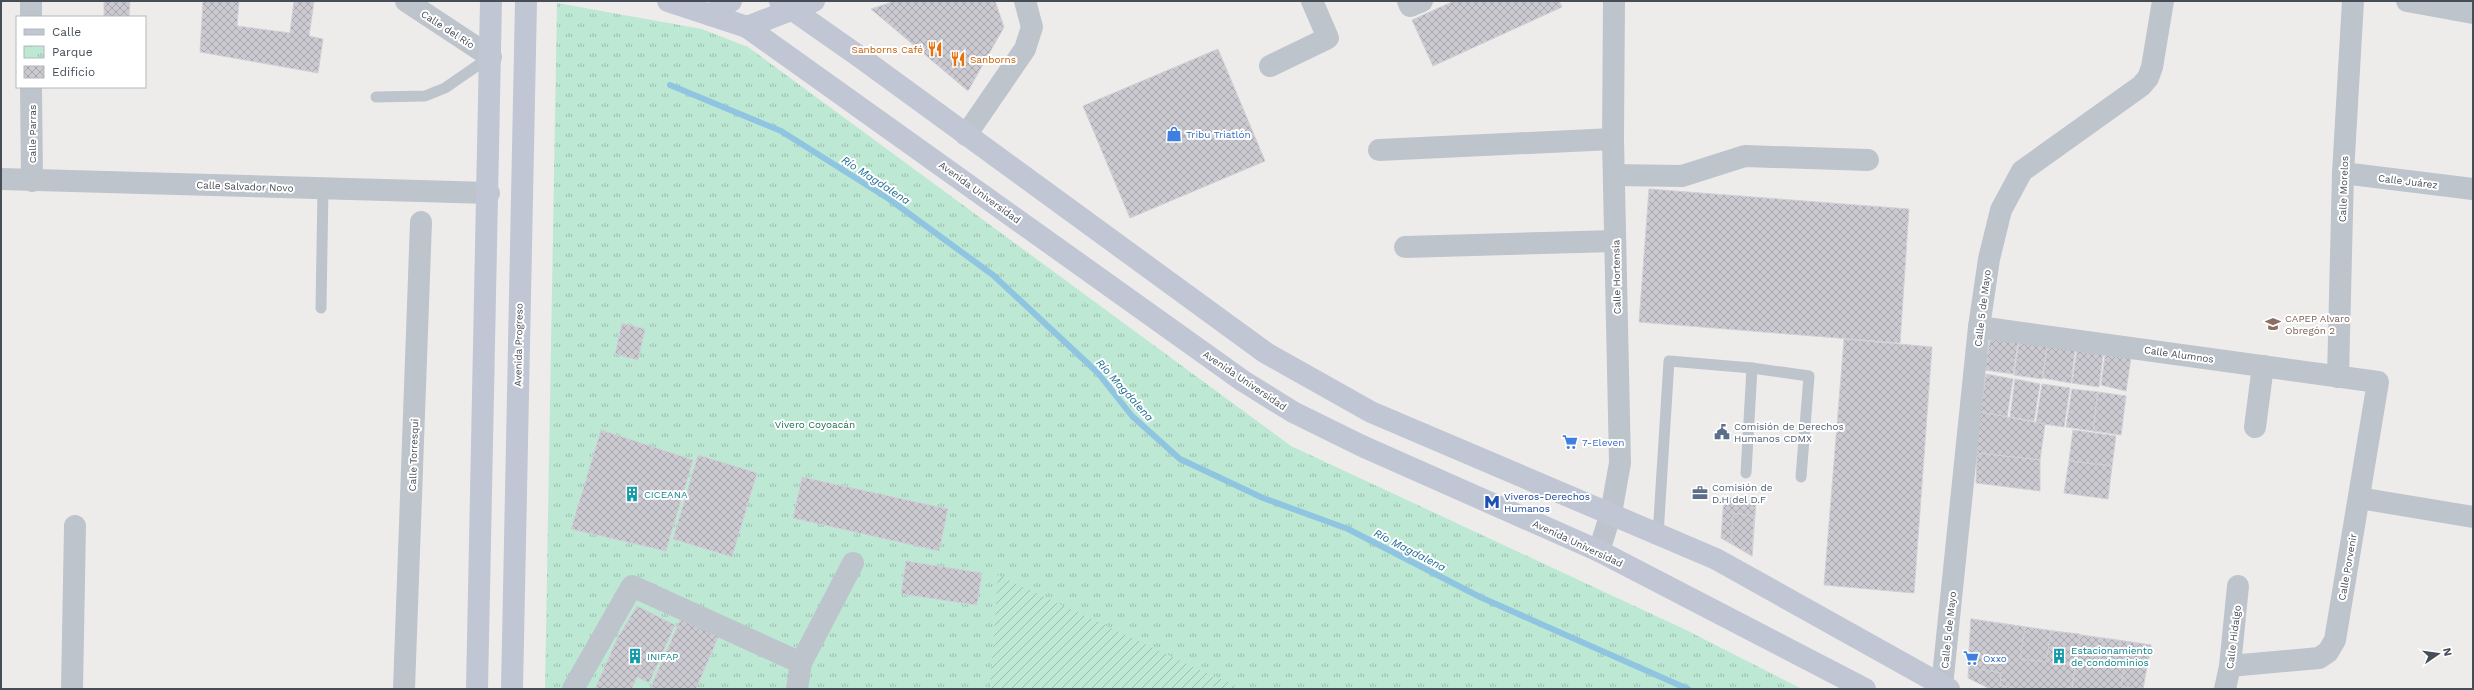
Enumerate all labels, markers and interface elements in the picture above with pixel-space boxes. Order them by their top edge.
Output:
street label: Calle del Río [419,8,476,51]
legend [16,16,146,88]
text: Calle [52,25,81,39]
restaurant icon: Sanborns Café [926,40,944,58]
place label: Sanborns Café [852,44,923,55]
text: Parque [52,45,93,59]
restaurant icon: Sanborns [949,50,967,68]
place label: Sanborns [970,54,1016,65]
text: Edificio [52,65,95,79]
street label: Calle Parras [27,105,38,163]
shop icon: Tribu Triatlón [1165,125,1183,143]
place label: Tribu Triatlón [1186,129,1251,140]
water label: Río Magdalena [839,153,913,208]
street label: Calle Morelos [2337,156,2350,222]
street label: Avenida Universidad [937,159,1023,226]
street label: Calle Juárez [2377,172,2438,191]
street label: Calle Salvador Novo [196,179,294,194]
street label: Calle Hortensia [1610,239,1623,314]
street label: Calle 5 de Mayo [1972,269,1993,347]
street label: Avenida Progreso [512,303,525,387]
place label: CAPEP Alvaro Obregón 2 [2285,313,2350,336]
school or university icon: CAPEP Alvaro Obregón 2 [2264,315,2282,333]
street label: Calle Alumnos [2143,344,2214,365]
street label: Avenida Universidad [1201,348,1288,412]
water label: Río Magdalena [1093,357,1156,424]
street label: Calle Torresqui [407,419,420,492]
park label: Vivero Coyoacán [775,419,855,430]
place label: Comisión de Derechos Humanos CDMX [1734,421,1844,444]
public building icon: Comisión de Derechos Humanos CDMX [1713,423,1731,441]
supermarket icon: 7-Eleven [1561,433,1579,451]
place label: 7-Eleven [1582,437,1624,448]
place label: Comisión de D.H del D.F [1712,482,1773,505]
office icon: Comisión de D.H del D.F [1691,484,1709,502]
building icon: CICEANA [623,485,641,503]
place label: CICEANA [644,489,688,500]
place label: Viveros-Derechos Humanos [1504,491,1590,514]
metro station icon: Viveros-Derechos Humanos [1483,493,1501,511]
street label: Avenida Universidad [1531,518,1625,569]
water label: Río Magdalena [1372,527,1448,574]
street label: Calle Porvenir [2336,533,2359,601]
street label: Calle 5 de Mayo [1939,591,1958,669]
street label: Calle Hidalgo [2224,605,2243,670]
north arrow [2418,634,2458,674]
place label: Estacionamiento de condominios [2071,645,2153,668]
text: N [2440,646,2455,657]
building icon: INIFAP [626,647,644,665]
building icon: Estacionamiento de condominios [2050,647,2068,665]
supermarket icon: Oxxo [1962,649,1980,667]
place label: INIFAP [647,651,678,662]
place label: Oxxo [1983,653,2007,664]

